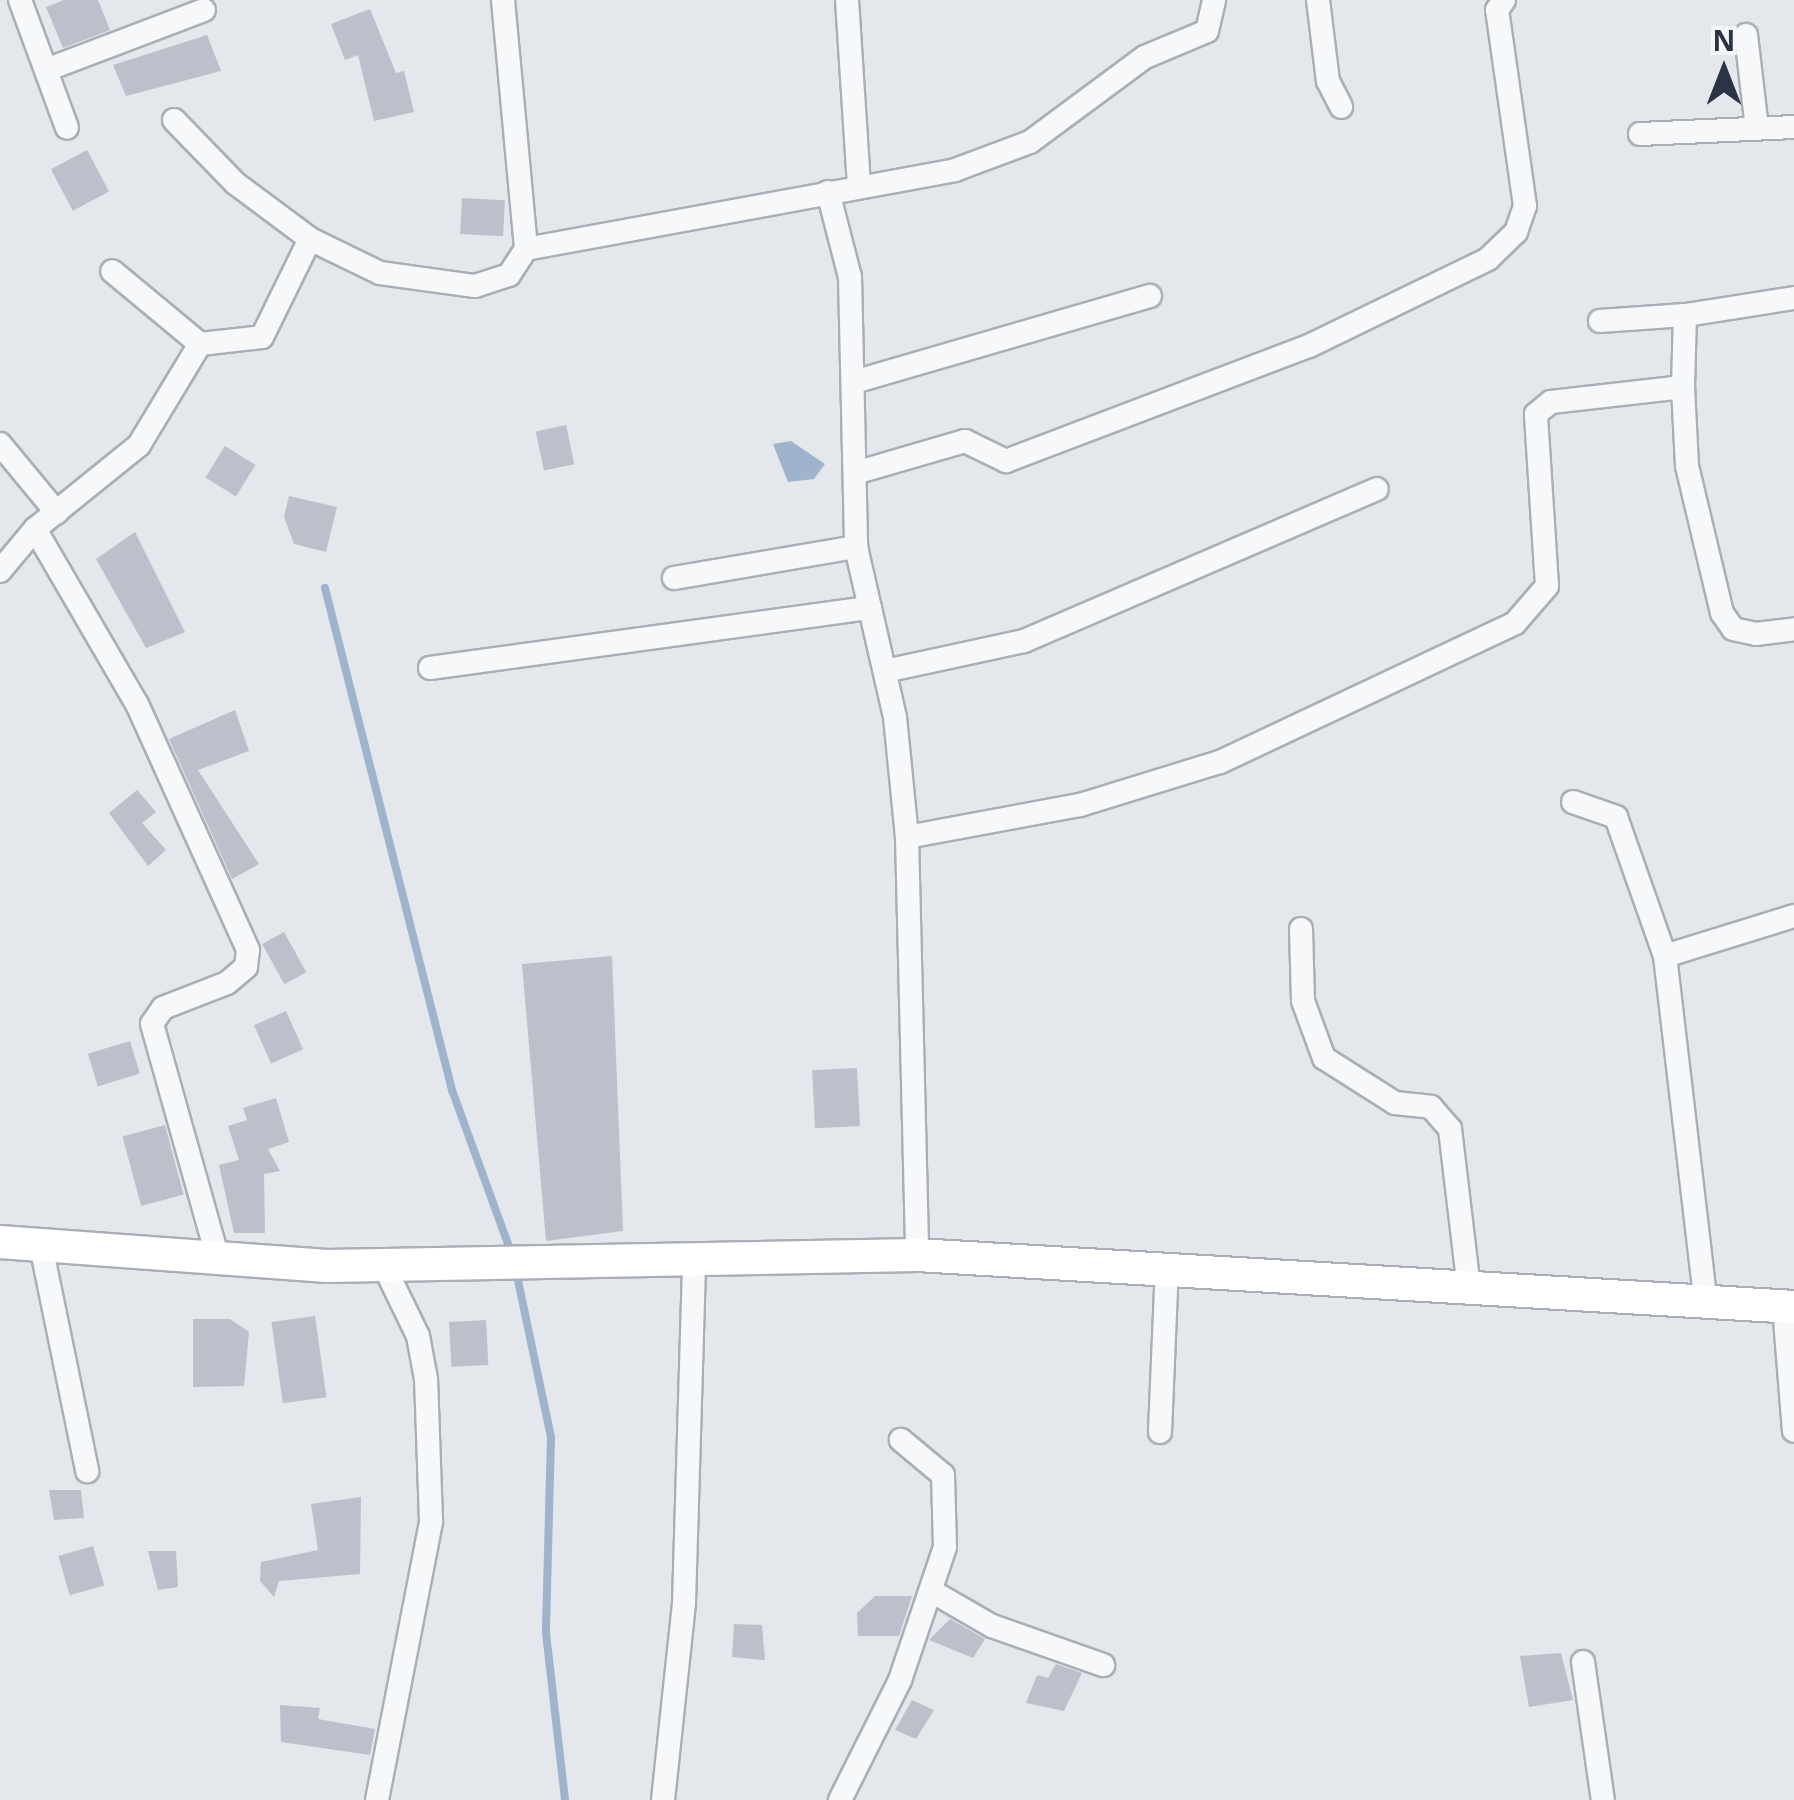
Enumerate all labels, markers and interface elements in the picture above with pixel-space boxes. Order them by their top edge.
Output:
north arrow [1674,20,1774,120]
text: N [1713,21,1735,59]

